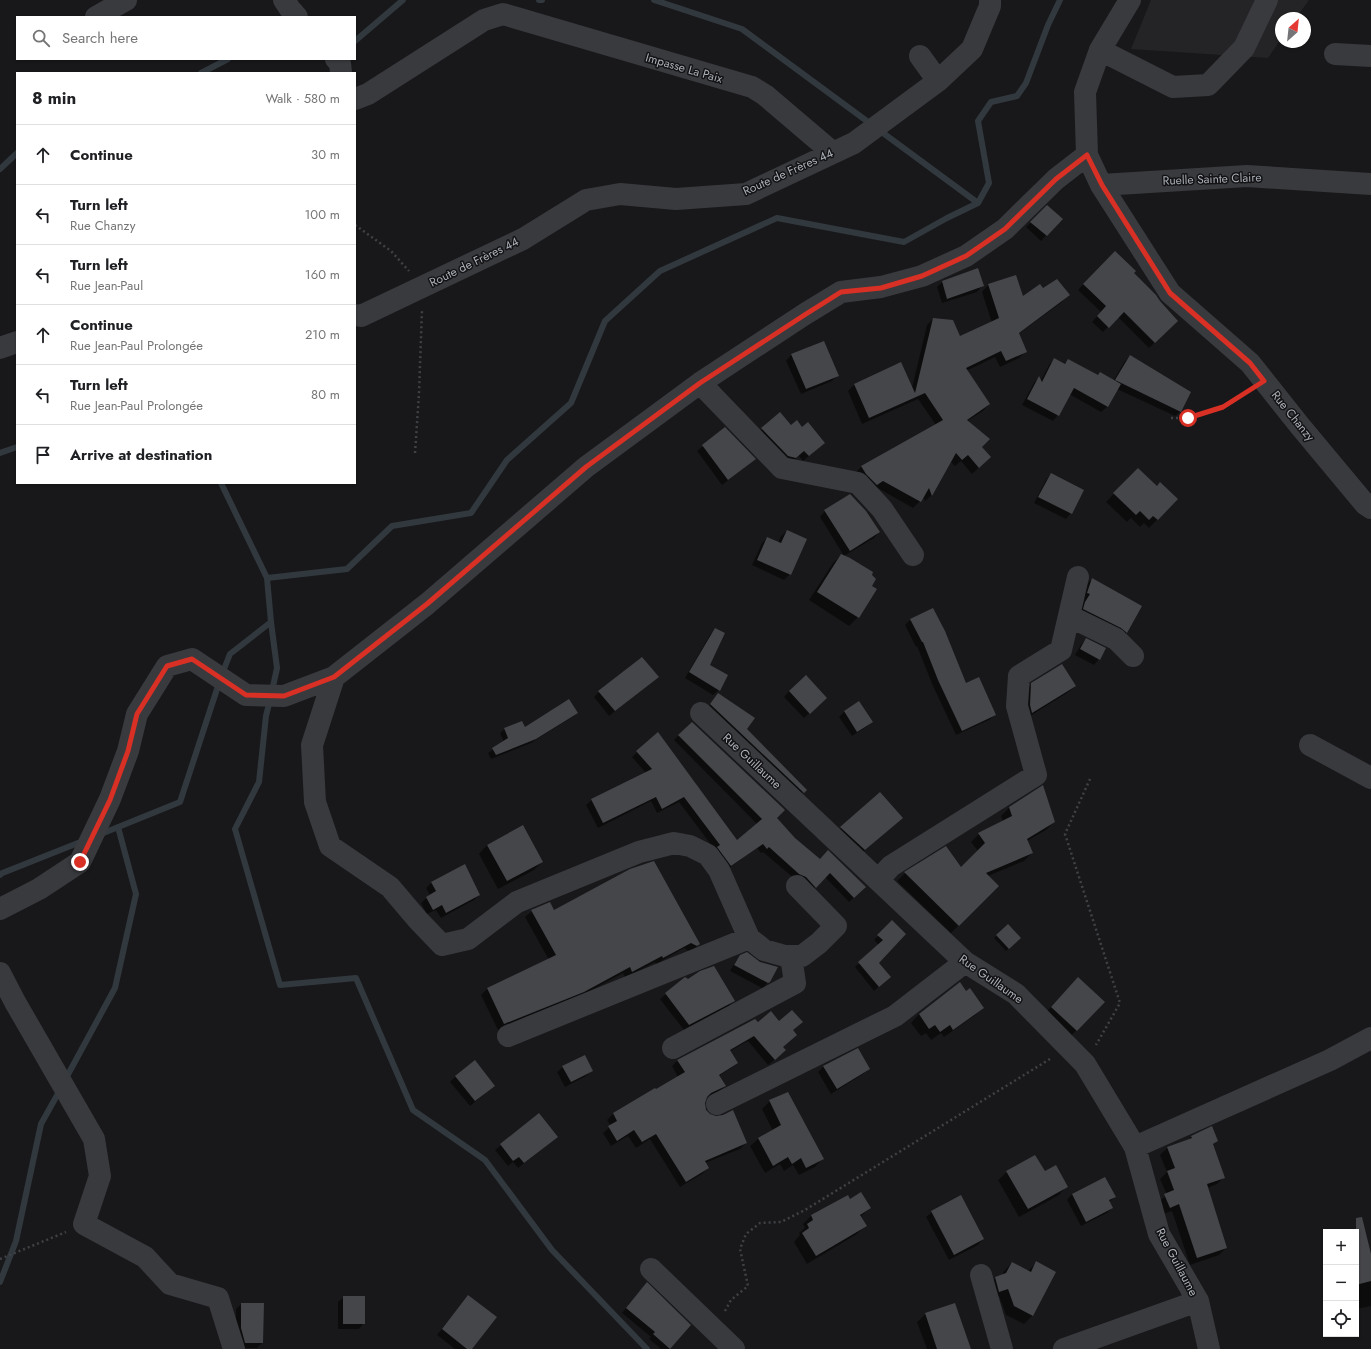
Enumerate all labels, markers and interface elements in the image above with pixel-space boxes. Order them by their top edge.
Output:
north arrow [1275,12,1311,48]
search box [16,16,356,60]
icon: search [30,27,52,49]
text: Search here [62,27,138,49]
street label: Impasse La Paix [643,48,726,88]
text: 8 min [32,86,76,110]
text: Walk · 580 m [265,89,340,108]
icon: ahead [32,144,54,166]
text: Continue [70,144,133,166]
street label: Route de Frères 44 [740,144,836,200]
text: 30 m [311,145,340,164]
street label: Ruelle Sainte Claire [1162,168,1262,190]
text: Turn left [70,194,128,216]
icon: left [32,204,54,226]
text: 100 m [305,205,340,224]
text: Rue Chanzy [70,216,135,235]
street label: Route de Frères 44 [426,233,522,291]
text: Turn left [70,254,128,276]
icon: left [32,264,54,286]
text: 160 m [305,265,340,284]
text: Rue Jean-Paul [70,276,143,295]
text: Continue [70,314,133,336]
icon: ahead [32,324,54,346]
text: 210 m [305,325,340,344]
text: Rue Jean-Paul Prolongée [70,336,203,355]
text: Turn left [70,374,128,396]
icon: left [32,384,54,406]
text: 80 m [311,385,340,404]
street label: Rue Chanzy [1267,387,1319,446]
text: Rue Jean-Paul Prolongée [70,396,203,415]
route start [1179,409,1197,427]
icon: arrive [32,444,54,466]
text: Arrive at destination [70,444,212,466]
street label: Rue Guillaume [719,729,785,793]
route end [71,853,89,871]
street label: Rue Guillaume [955,950,1027,1008]
street label: Rue Guillaume [1152,1225,1202,1299]
map controls [1323,1229,1359,1337]
button: + [1323,1229,1359,1265]
button: − [1323,1265,1359,1301]
button: locate [1323,1301,1359,1337]

